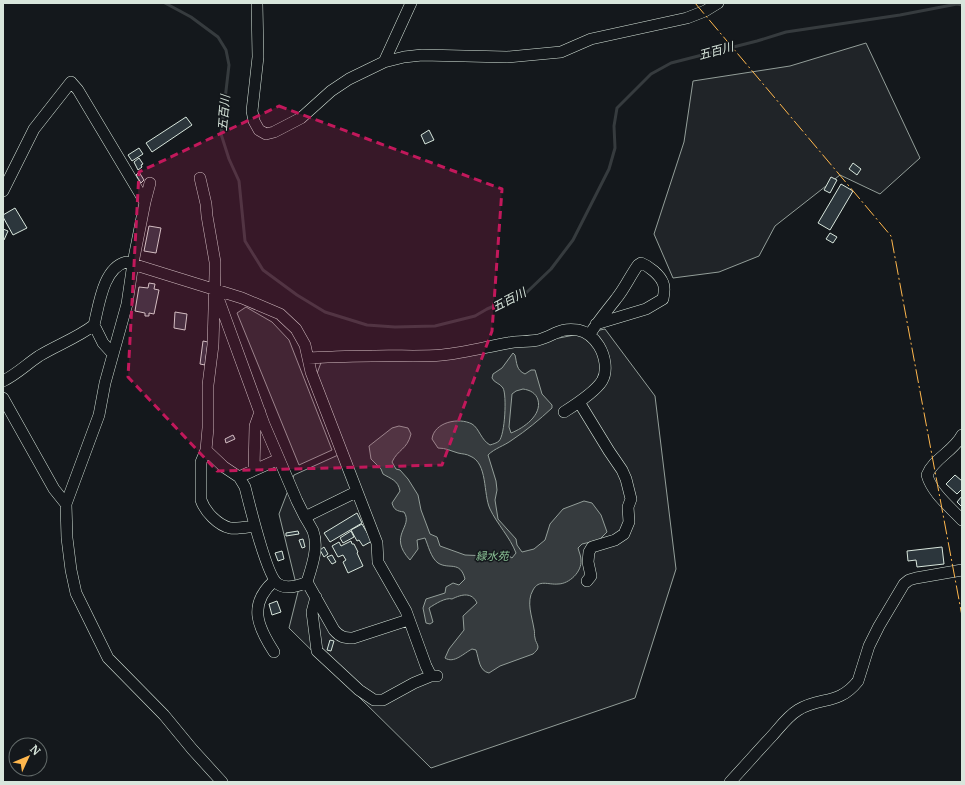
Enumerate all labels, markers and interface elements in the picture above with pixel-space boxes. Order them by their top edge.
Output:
water label: 五百川 [697,38,737,62]
water label: 五百川 [214,92,233,132]
water label: 五百川 [489,284,530,314]
park label: 緑水苑 [476,549,510,563]
north arrow [8,737,48,777]
text: N [27,742,43,758]

